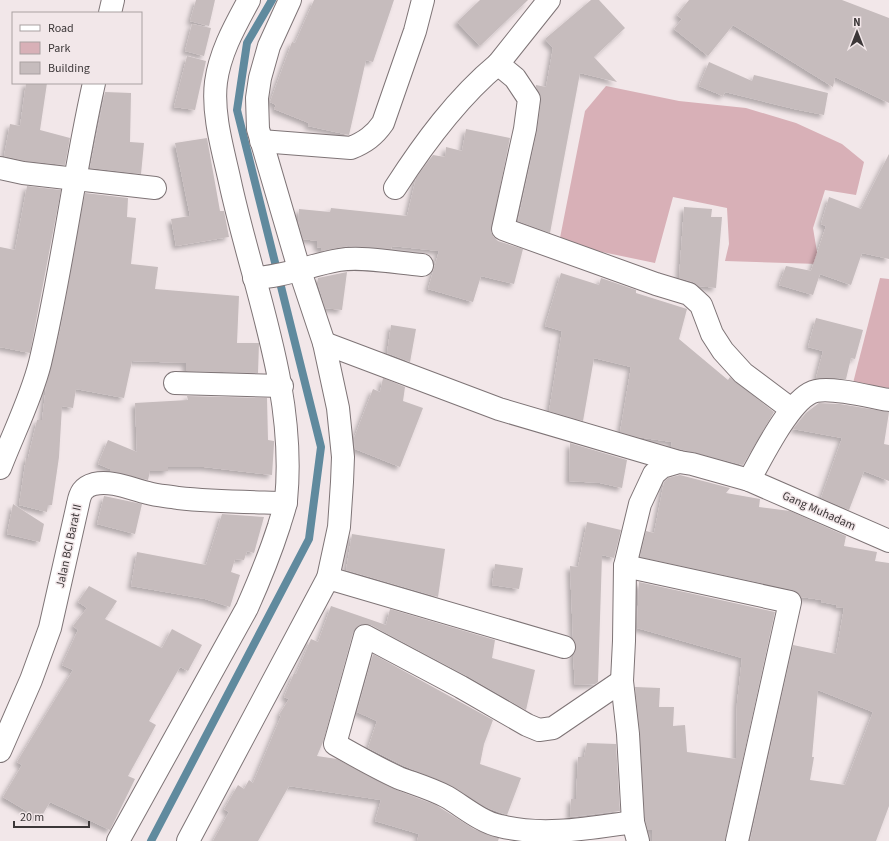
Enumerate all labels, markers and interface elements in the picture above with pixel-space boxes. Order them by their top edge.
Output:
legend [12,12,142,84]
north arrow [837,12,877,52]
text: N [853,15,861,30]
text: Road [48,20,74,37]
text: Park [48,40,70,57]
text: Building [48,60,90,77]
street label: Gang Muhadam [779,487,859,535]
street label: Jalan BCI Barat II [52,503,86,589]
scale bar [14,803,89,829]
text: 20 m [20,809,44,826]

